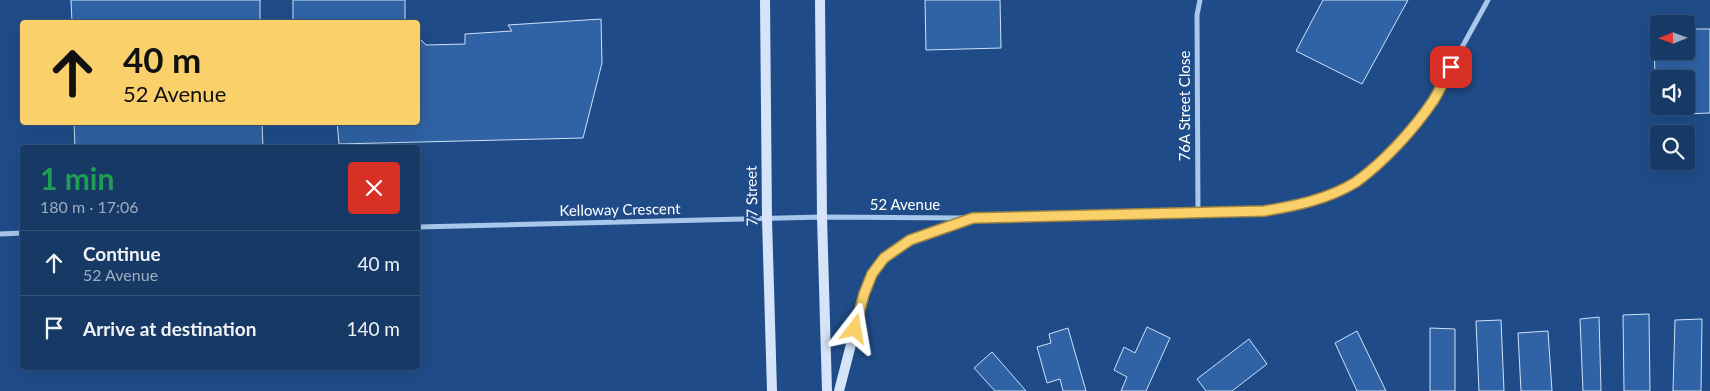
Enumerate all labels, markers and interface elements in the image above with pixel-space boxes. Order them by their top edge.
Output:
north arrow [1650,15,1695,60]
map controls [1650,15,1695,170]
text: 40 m [123,38,201,80]
icon: ahead [40,40,105,105]
pin [1430,46,1472,88]
street label: 76A Street Close [1175,51,1193,161]
icon: arrive [1437,53,1465,81]
button: sound [1650,70,1695,115]
text: 52 Avenue [123,80,226,107]
button: search [1650,125,1695,170]
text: 1 min [40,160,114,196]
button: close [348,162,400,214]
street label: 77 Street [741,165,761,227]
street label: 52 Avenue [870,195,940,213]
text: 180 m · 17:06 [40,197,139,216]
street label: Kelloway Crescent [559,199,681,219]
text: Continue [83,242,161,265]
icon: ahead [40,249,68,277]
text: 40 m [357,252,400,275]
text: 52 Avenue [83,265,158,284]
position arrow [828,302,880,354]
icon: arrive [40,314,68,342]
text: Arrive at destination [83,317,256,340]
text: 140 m [346,317,400,340]

